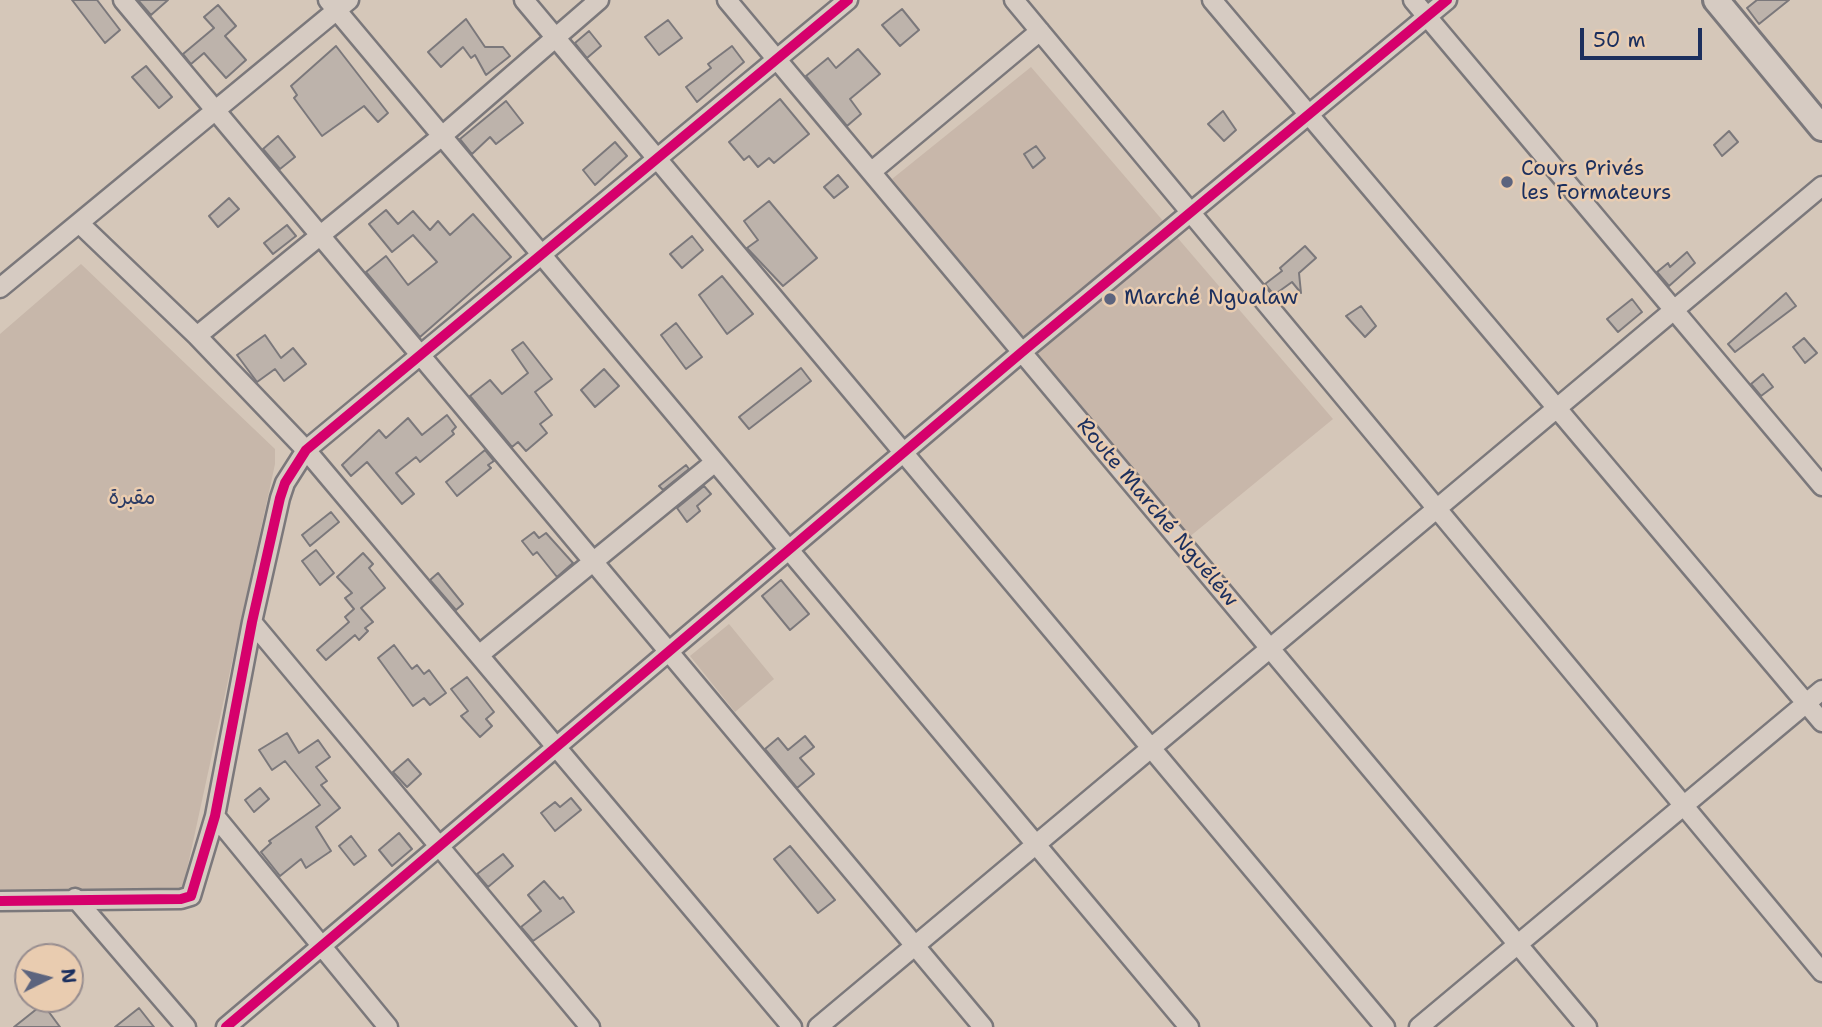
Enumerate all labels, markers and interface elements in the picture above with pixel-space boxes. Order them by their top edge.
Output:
scale bar [1584,14,1706,58]
text: 50 m [1593,26,1646,54]
place label: Cours Privés les Formateurs [1521,157,1671,207]
marker: Cours Privés les Formateurs [1499,174,1515,190]
place label: Marché Ngualaw [1124,286,1298,312]
marker: Marché Ngualaw [1102,291,1118,307]
street label: Route Marché Nguéléw [1071,414,1243,612]
park label: مقبرة [108,486,156,512]
north arrow [14,943,84,1013]
text: N [55,967,82,985]

